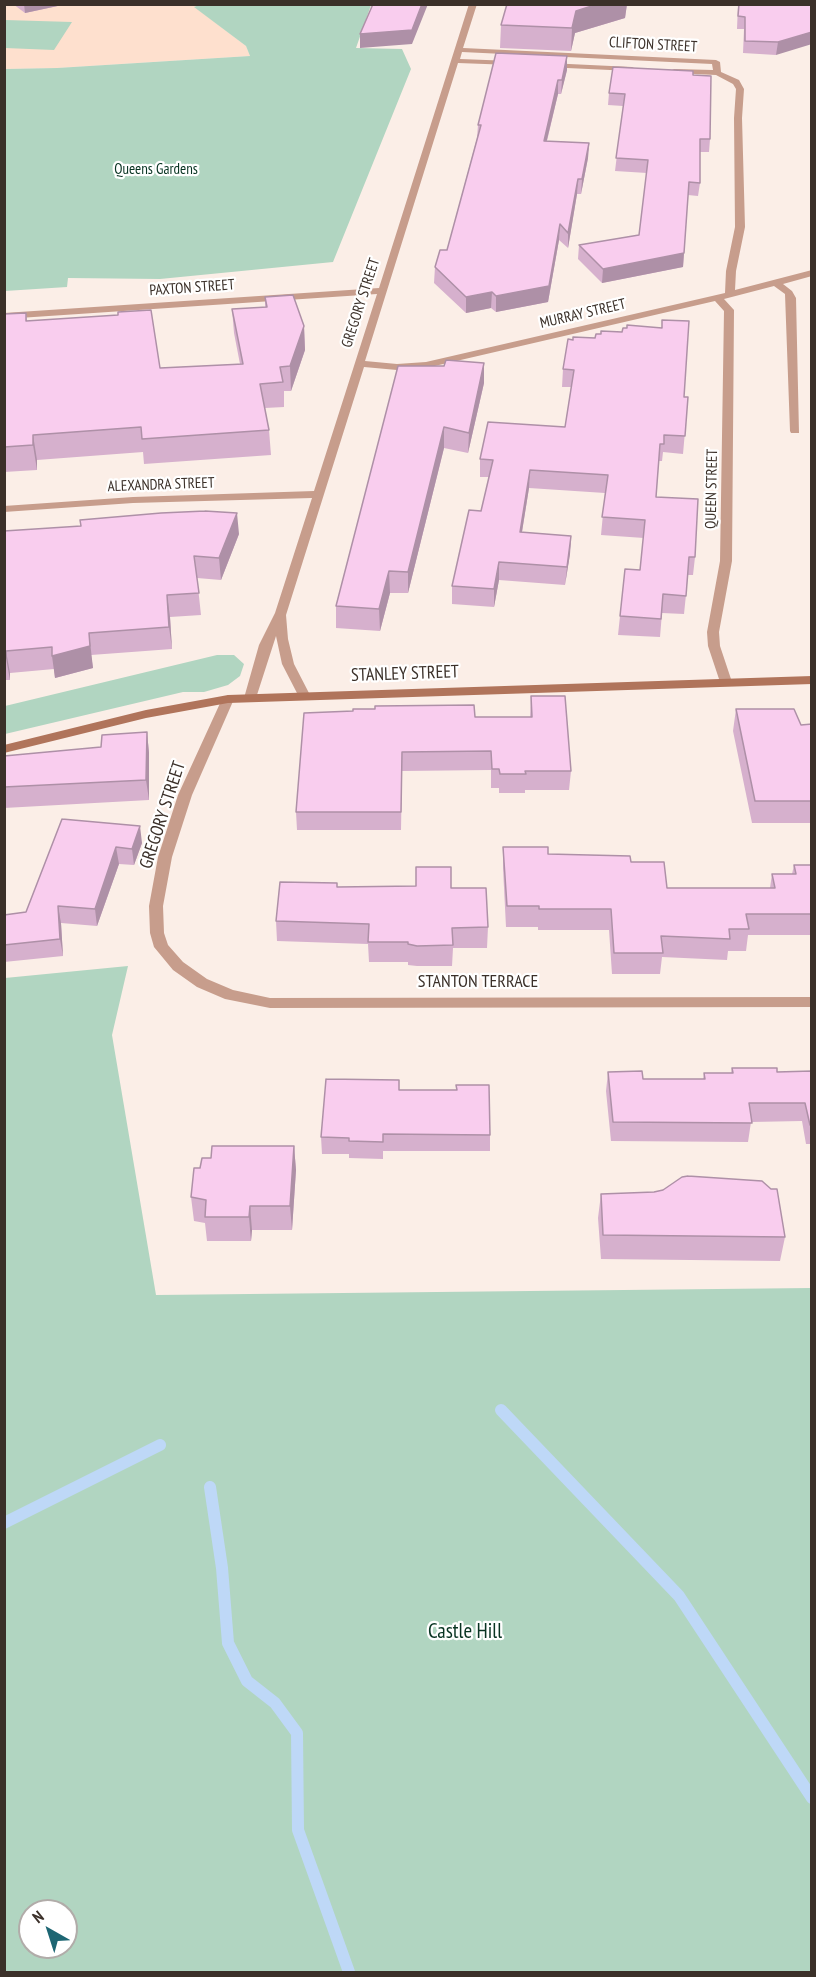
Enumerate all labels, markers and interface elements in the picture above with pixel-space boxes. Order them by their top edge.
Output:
street label: CLIFTON STREET [608,34,698,56]
park label: Queens Gardens [114,161,198,179]
street label: GREGORY STREET [338,256,384,350]
street label: PAXTON STREET [149,276,235,300]
street label: MURRAY STREET [538,295,628,333]
street label: QUEEN STREET [702,449,722,529]
street label: ALEXANDRA STREET [107,474,215,496]
street label: STANLEY STREET [351,661,459,687]
street label: GREGORY STREET [135,759,191,871]
street label: STANTON TERRACE [418,971,538,993]
park label: Castle Hill [428,1619,502,1645]
north arrow [18,1899,78,1959]
text: N [28,1906,48,1927]

